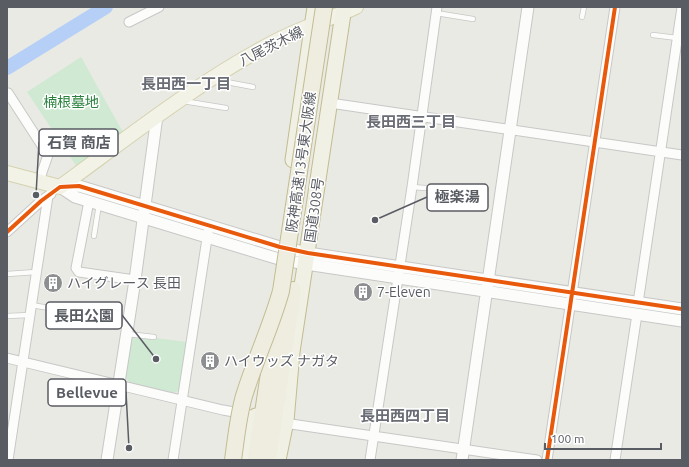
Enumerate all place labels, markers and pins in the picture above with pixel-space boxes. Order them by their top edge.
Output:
callout: 石賀 商店 [39,129,118,156]
callout: 極楽湯 [427,184,488,211]
building icon: ハイグレース 長田 [42,272,64,294]
place label: ハイグレース 長田 [67,275,181,291]
building icon: 7-Eleven [352,281,374,303]
place label: 7-Eleven [377,284,431,300]
callout: 長田公園 [46,302,122,329]
building icon: ハイウッズ ナガタ [199,350,221,372]
place label: ハイウッズ ナガタ [224,353,339,369]
callout: Bellevue [48,379,126,406]

